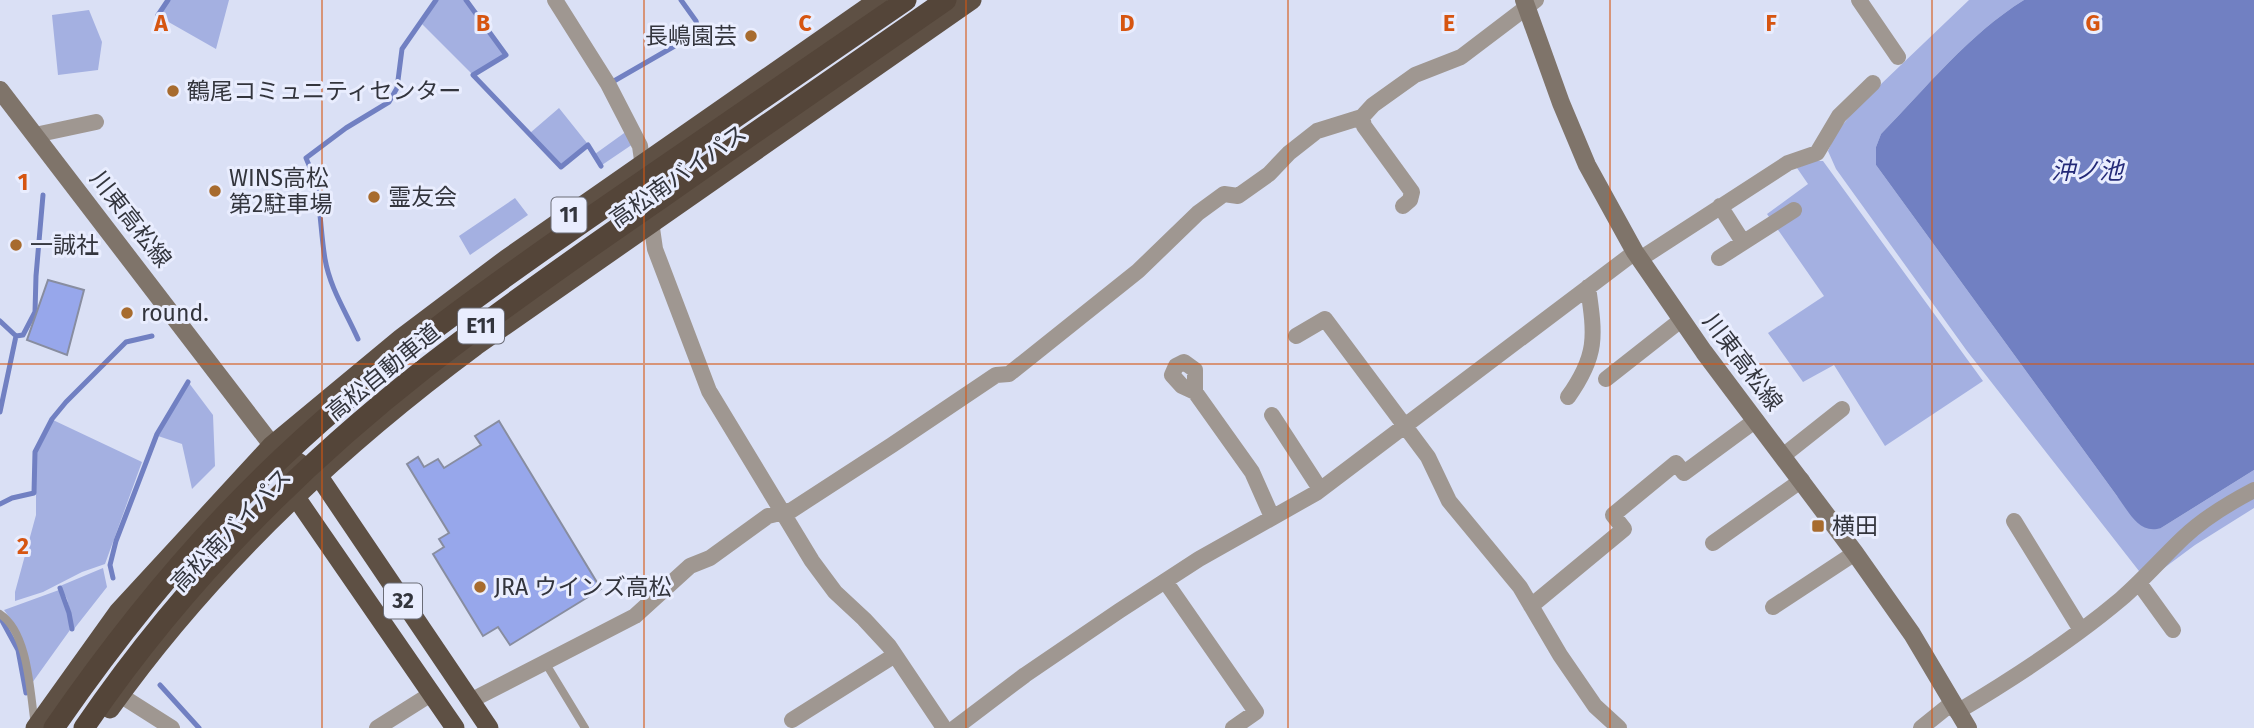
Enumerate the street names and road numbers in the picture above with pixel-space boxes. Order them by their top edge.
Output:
street label: 高松南バイパス [604,118,752,234]
street label: 川東高松線 [85,165,177,273]
road number: 11 [552,198,586,232]
road number: E11 [458,308,504,344]
street label: 川東高松線 [1697,308,1789,416]
street label: 高松自動車道 [321,318,445,426]
street label: 高松南バイパス [165,463,297,597]
road number: 32 [384,584,422,618]

